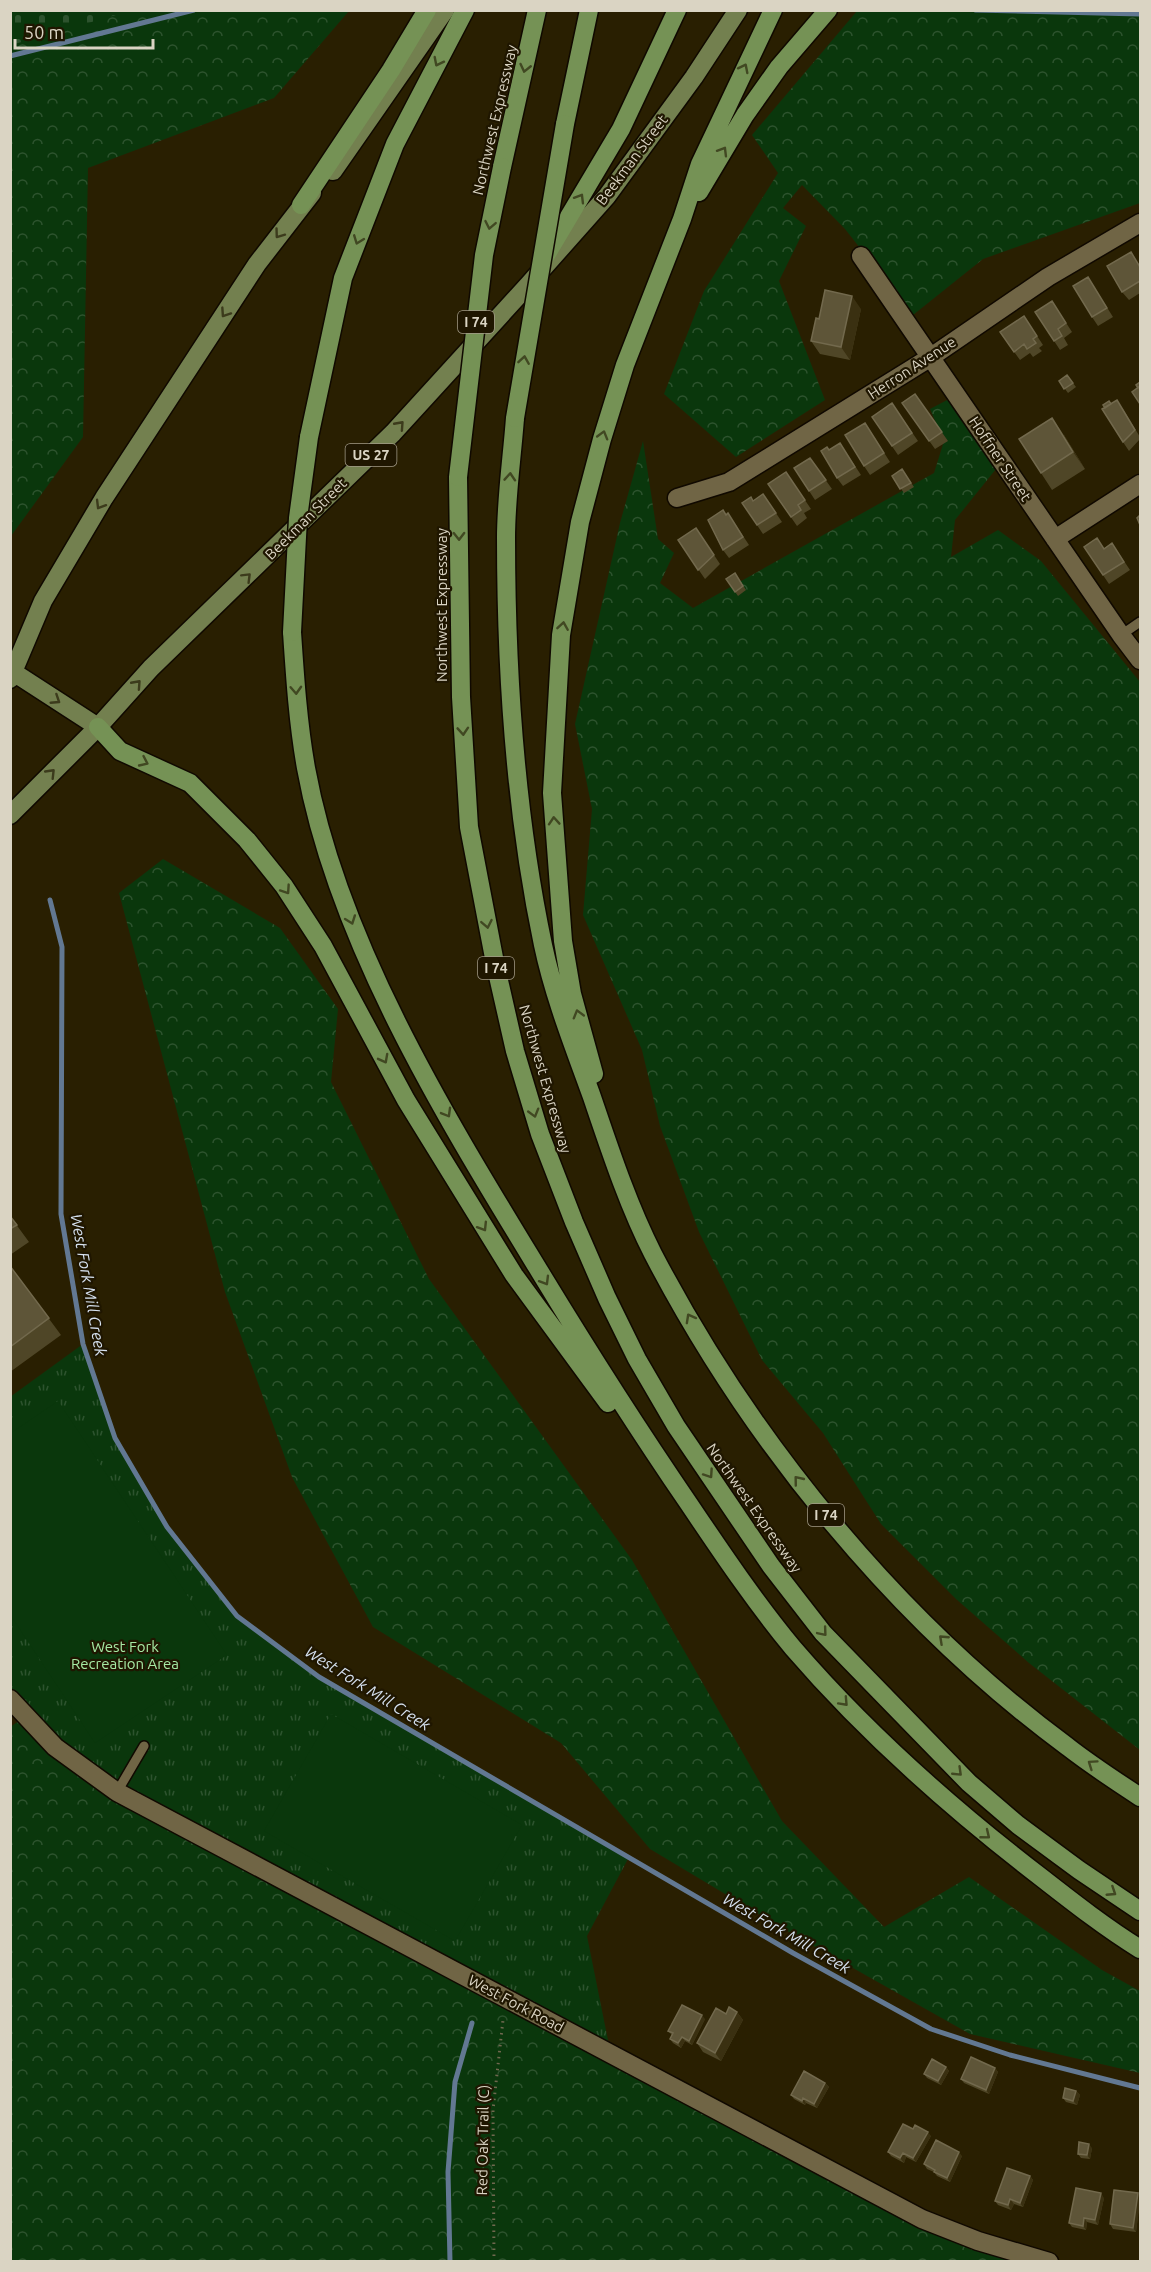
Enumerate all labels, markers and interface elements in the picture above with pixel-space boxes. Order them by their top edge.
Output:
scale bar [15,12,153,50]
text: 50 m [24,22,64,42]
street label: Northwest Expressway [469,43,520,197]
one-way arrow [433,56,445,67]
one-way arrow [519,63,532,73]
one-way arrow [737,63,748,74]
street label: Beekman Street [592,111,671,208]
one-way arrow [716,147,728,157]
one-way arrow [573,194,585,204]
one-way arrow [484,219,497,229]
one-way arrow [275,228,286,239]
one-way arrow [353,234,365,245]
one-way arrow [221,306,232,317]
road number: I 74 [458,311,494,333]
street label: Herron Avenue [865,333,959,402]
one-way arrow [517,356,529,365]
street label: Hoffner Street [966,413,1035,504]
one-way arrow [393,421,404,432]
one-way arrow [596,430,608,441]
road number: US 27 [346,444,397,466]
one-way arrow [503,473,516,482]
street label: Beekman Street [261,474,350,563]
one-way arrow [96,499,108,509]
street label: Northwest Expressway [433,528,450,682]
one-way arrow [453,531,465,540]
one-way arrow [241,573,251,584]
one-way arrow [556,621,568,631]
one-way arrow [130,680,141,691]
one-way arrow [289,686,302,695]
one-way arrow [49,693,60,704]
one-way arrow [456,726,469,735]
one-way arrow [138,755,149,767]
one-way arrow [44,769,55,780]
one-way arrow [548,816,561,825]
one-way arrow [279,884,290,895]
one-way arrow [343,914,356,924]
one-way arrow [480,919,493,929]
road number: I 74 [478,957,514,979]
street label: Northwest Expressway [516,1003,575,1155]
one-way arrow [573,1009,585,1020]
one-way arrow [377,1053,388,1063]
one-way arrow [440,1106,451,1117]
one-way arrow [527,1107,539,1118]
water label: West Fork Mill Creek [68,1212,111,1358]
one-way arrow [476,1220,487,1231]
one-way arrow [538,1275,550,1285]
one-way arrow [685,1314,697,1324]
street label: Northwest Expressway [703,1440,805,1576]
one-way arrow [702,1467,713,1478]
one-way arrow [794,1476,805,1487]
road number: I 74 [808,1504,844,1526]
one-way arrow [816,1625,827,1636]
one-way arrow [939,1635,950,1646]
park label: West Fork Recreation Area [71,1638,179,1672]
water label: West Fork Mill Creek [302,1642,435,1734]
one-way arrow [837,1695,848,1706]
one-way arrow [1088,1760,1099,1771]
one-way arrow [951,1765,962,1776]
one-way arrow [979,1828,990,1839]
one-way arrow [1105,1885,1116,1896]
water label: West Fork Mill Creek [720,1889,855,1977]
street label: West Fork Road [466,1971,567,2036]
street label: Red Oak Trail (C) [473,2084,492,2196]

